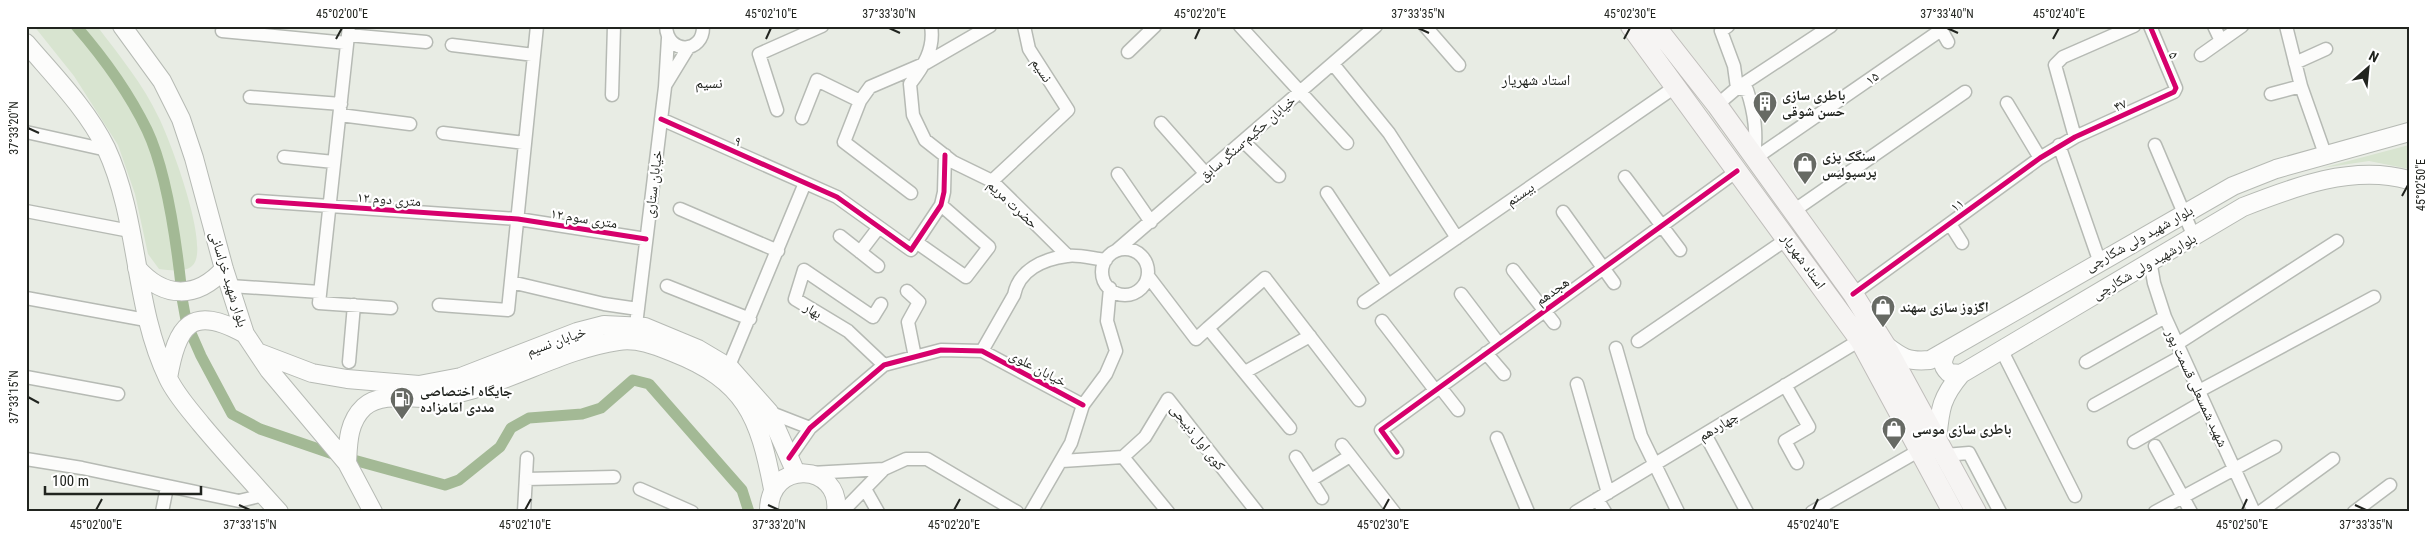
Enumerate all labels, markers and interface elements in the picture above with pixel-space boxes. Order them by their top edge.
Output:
text: 45°02'00"E [316,7,368,21]
text: 45°02'10"E [745,7,797,21]
text: 37°33'30"N [862,7,916,21]
text: 45°02'20"E [1174,7,1226,21]
text: 37°33'35"N [1391,7,1445,21]
text: 45°02'30"E [1604,7,1656,21]
text: 37°33'40"N [1920,7,1974,21]
text: 45°02'40"E [2033,7,2085,21]
north arrow [2342,42,2392,92]
text: N [2366,47,2381,65]
street label: ۵ [2165,49,2183,61]
street label: نسیم [1027,55,1056,86]
street label: ۱۵ [1862,68,1882,88]
district label: استاد شهریار [1501,71,1570,89]
district label: نسیم [695,74,723,93]
place label: باطری سازی حسن شوقی [1782,87,1845,120]
building icon: باطری سازی حسن شوقی [1752,90,1778,124]
street label: خیابان حکیم-سنگر سابق [1196,92,1300,185]
street label: ۴۷ [2111,95,2129,115]
text: 37°33'20"N [7,101,21,155]
street label: ۹ [732,132,744,150]
place label: سنگک پزی پرسپولیس [1822,148,1877,181]
street label: خیابان ستاری [641,149,666,219]
shop icon: سنگک پزی پرسپولیس [1792,151,1818,185]
text: 45°02'50"E [2414,159,2428,211]
street label: حضرت مریم [983,176,1042,233]
street label: بیستم [1503,179,1538,211]
street label: ۱۲ متری دوم [356,189,421,211]
street label: ۱۱ [1947,195,1967,215]
street label: بلوار شهید ولی شکارچی [2082,202,2196,275]
street label: ۱۲ متری سوم [549,205,619,233]
street label: بلوار شهید خراسانی [206,229,251,329]
street label: استاد شهریار [1777,230,1829,292]
street label: بلوارشهید ولی شکارچی [2089,230,2199,303]
street label: هجدهم [1532,273,1573,310]
shop icon: اگزوز سازی سهند [1870,294,1896,328]
street label: بهار [800,298,825,322]
place label: اگزوز سازی سهند [1900,299,1989,316]
street label: خیابان نسیم [524,323,589,361]
street label: شهید شمسعلی قسمت پور [2161,326,2231,450]
street label: خیابان علوی [1006,346,1069,391]
text: 37°33'15"N [7,370,21,424]
place label: جایگاه اختصاصی مددی امامزاده [420,383,512,416]
fuel station icon: جایگاه اختصاصی مددی امامزاده [389,386,415,420]
street label: کوی اول ذبیحی [1166,401,1229,474]
street label: چهاردهم [1695,408,1742,446]
shop icon: باطری سازی موسی [1881,416,1907,450]
place label: باطری سازی موسی [1912,421,2012,438]
scale bar [45,463,201,495]
text: 100 m [52,472,89,490]
text: 45°02'00"E [70,518,122,532]
text: 37°33'15"N [223,518,277,532]
text: 45°02'10"E [499,518,551,532]
text: 37°33'20"N [752,518,806,532]
text: 45°02'20"E [928,518,980,532]
text: 45°02'30"E [1357,518,1409,532]
text: 45°02'40"E [1787,518,1839,532]
text: 45°02'50"E [2216,518,2268,532]
text: 37°33'35"N [2339,518,2393,532]

